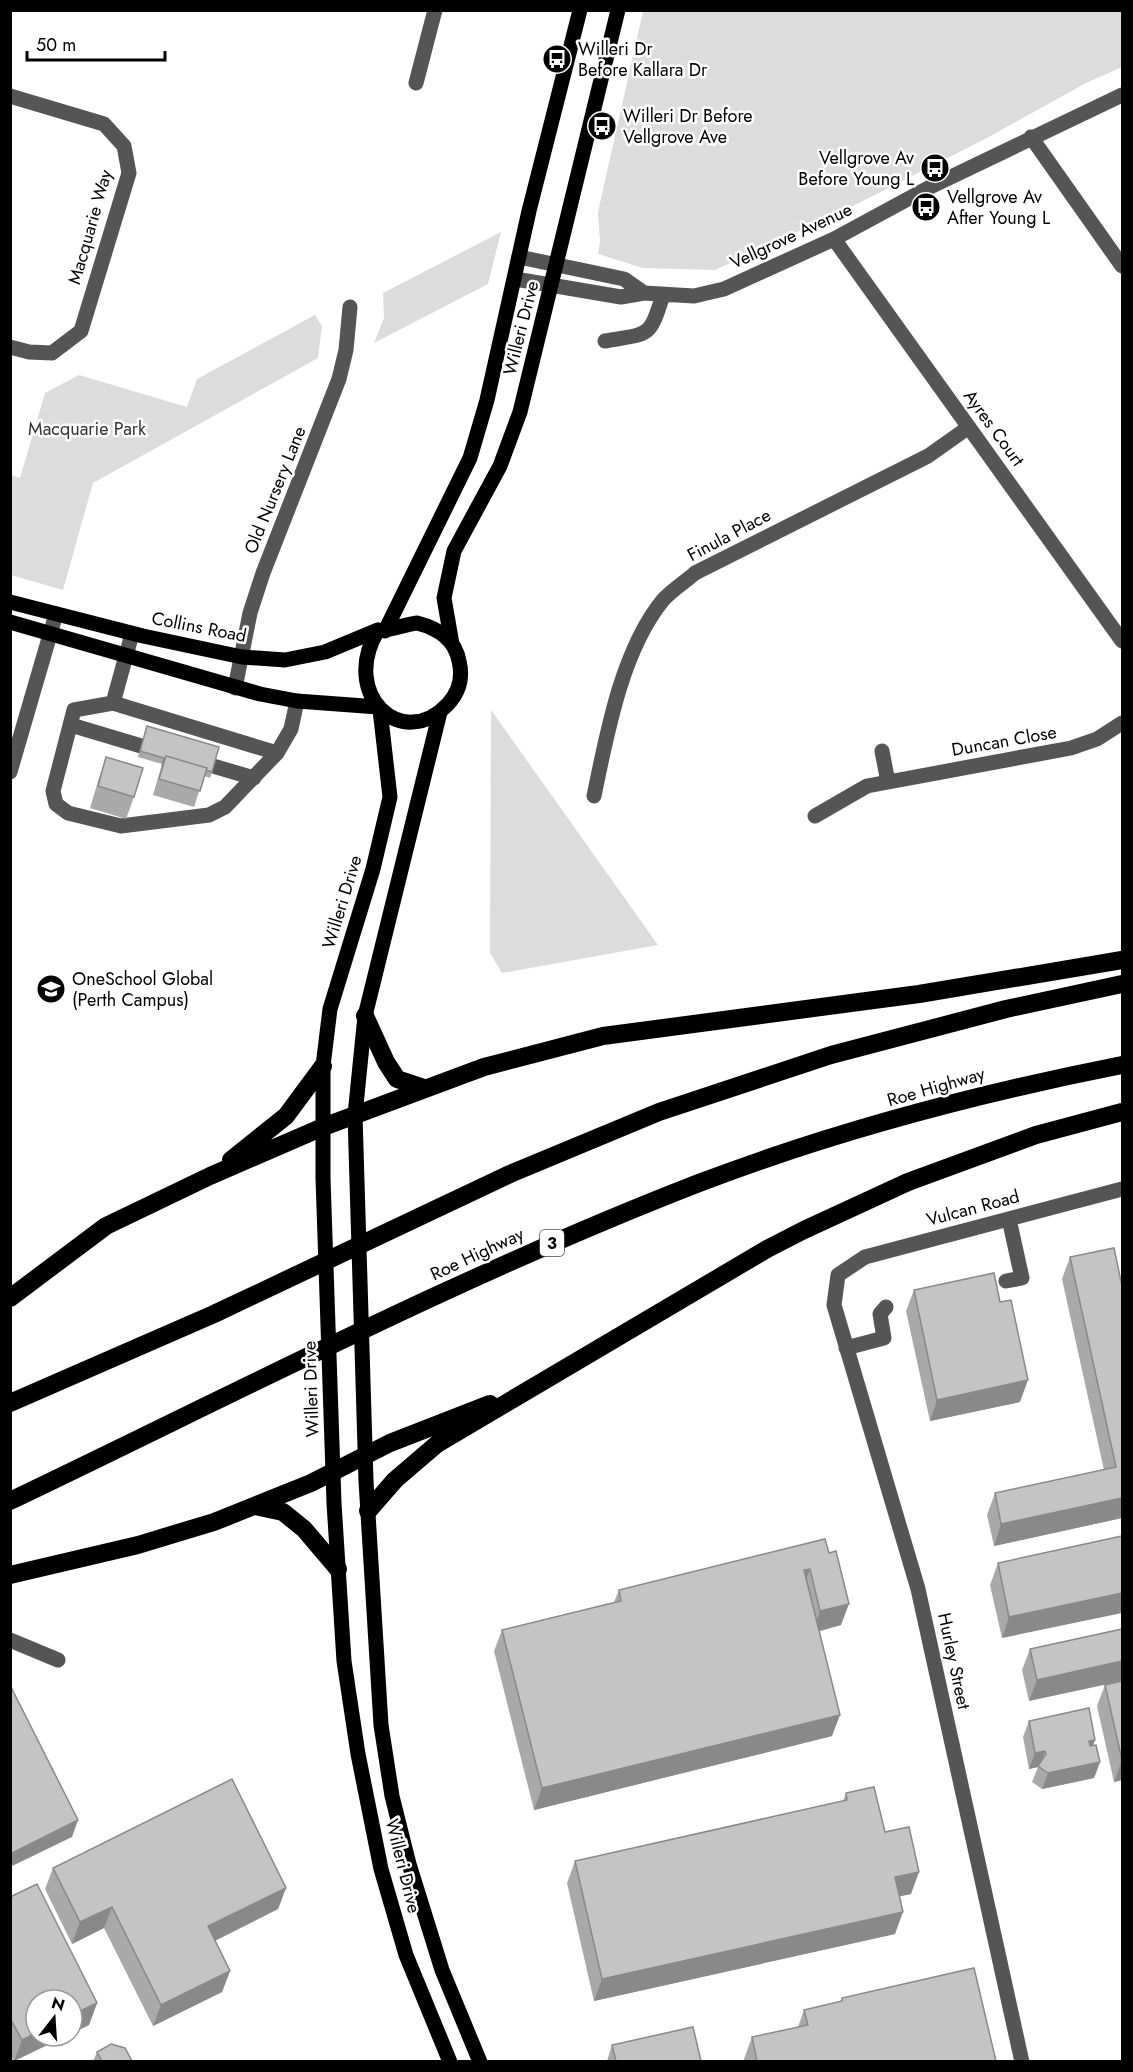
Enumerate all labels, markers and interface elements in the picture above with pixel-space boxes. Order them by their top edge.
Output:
scale bar [27,24,165,62]
text: 50 m [36,32,76,58]
place label: Willeri Dr Before Kallara Dr [578,36,708,83]
bus stop icon: Willeri Dr Before Kallara Dr [541,43,573,75]
place label: Willeri Dr Before Vellgrove Ave [623,103,753,150]
bus stop icon: Willeri Dr Before Vellgrove Ave [586,110,618,142]
place label: Vellgrove Av Before Young L [798,145,914,192]
bus stop icon: Vellgrove Av Before Young L [919,152,951,184]
street label: Macquarie Way [61,167,119,287]
place label: Vellgrove Av After Young L [947,184,1050,231]
bus stop icon: Vellgrove Av After Young L [910,191,942,223]
street label: Vellgrove Avenue [726,196,856,276]
street label: Willeri Drive [497,278,545,378]
street label: Ayres Court [957,384,1031,472]
park label: Macquarie Park [28,416,146,442]
street label: Old Nursery Lane [238,422,312,558]
street label: Finula Place [683,502,775,568]
street label: Collins Road [149,605,249,649]
street label: Duncan Close [950,719,1058,763]
street label: Willeri Drive [315,852,369,952]
place label: OneSchool Global (Perth Campus) [72,966,213,1013]
school or university icon: OneSchool Global (Perth Campus) [35,973,67,1005]
street label: Roe Highway [884,1061,988,1113]
street label: Vulcan Road [924,1183,1022,1233]
street label: Roe Highway [426,1221,528,1287]
road number: 3 [540,1230,564,1256]
street label: Willeri Drive [296,1340,326,1438]
street label: Hurley Street [931,1610,977,1712]
street label: Willeri Drive [379,1816,427,1916]
north arrow [24,1988,84,2048]
text: N [49,1991,68,2017]

